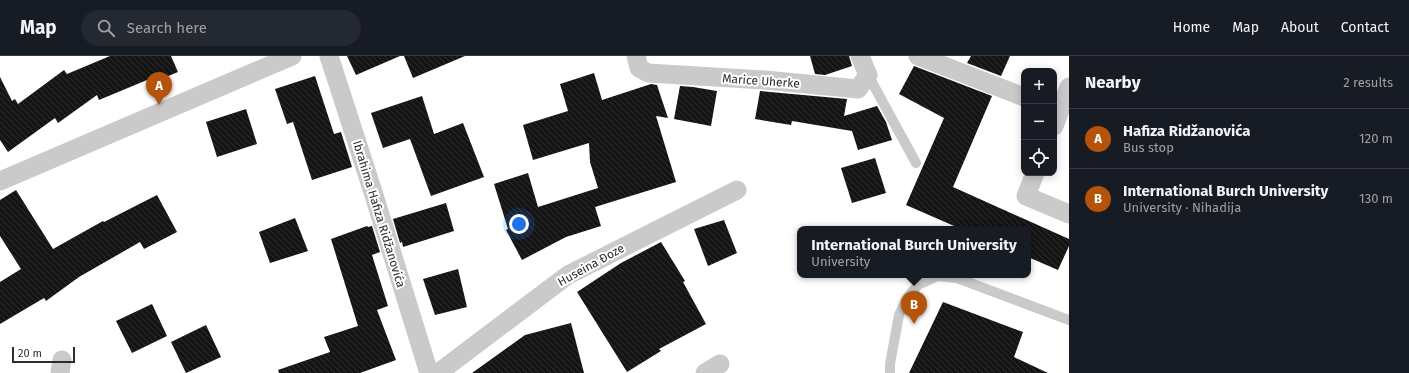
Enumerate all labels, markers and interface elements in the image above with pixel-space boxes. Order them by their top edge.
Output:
search box [81,10,361,46]
text: Map [20,16,57,39]
icon: search [95,17,117,39]
text: Search here [127,19,207,37]
text: Home [1173,19,1210,36]
text: Map [1232,19,1259,36]
text: About [1281,19,1319,36]
text: Contact [1341,19,1389,36]
map controls [1021,68,1057,176]
button: + [1021,68,1057,104]
street label: Marice Uherke [722,71,800,91]
pin: A [146,72,172,105]
text: Nearby [1085,72,1140,93]
text: 2 results [1343,75,1393,90]
button: − [1021,104,1057,140]
text: Hafiza Ridžanovića [1123,122,1250,140]
text: A [1094,131,1102,146]
text: 120 m [1359,131,1393,146]
street label: Ibrahima Hafiza Ridžanovića [350,139,408,289]
button: locate [1021,140,1057,176]
text: Bus stop [1123,140,1174,155]
text: International Burch University [1123,182,1328,200]
text: B [1094,191,1102,206]
text: 130 m [1359,191,1393,206]
text: University · Nihadija [1123,200,1241,215]
your location [509,214,529,234]
popup [797,226,1031,278]
text: International Burch University [811,236,1017,254]
street label: Huseina Đoze [555,241,627,289]
text: University [811,254,870,269]
pin: B [901,291,927,324]
scale bar [12,345,75,364]
text: 20 m [18,347,42,360]

